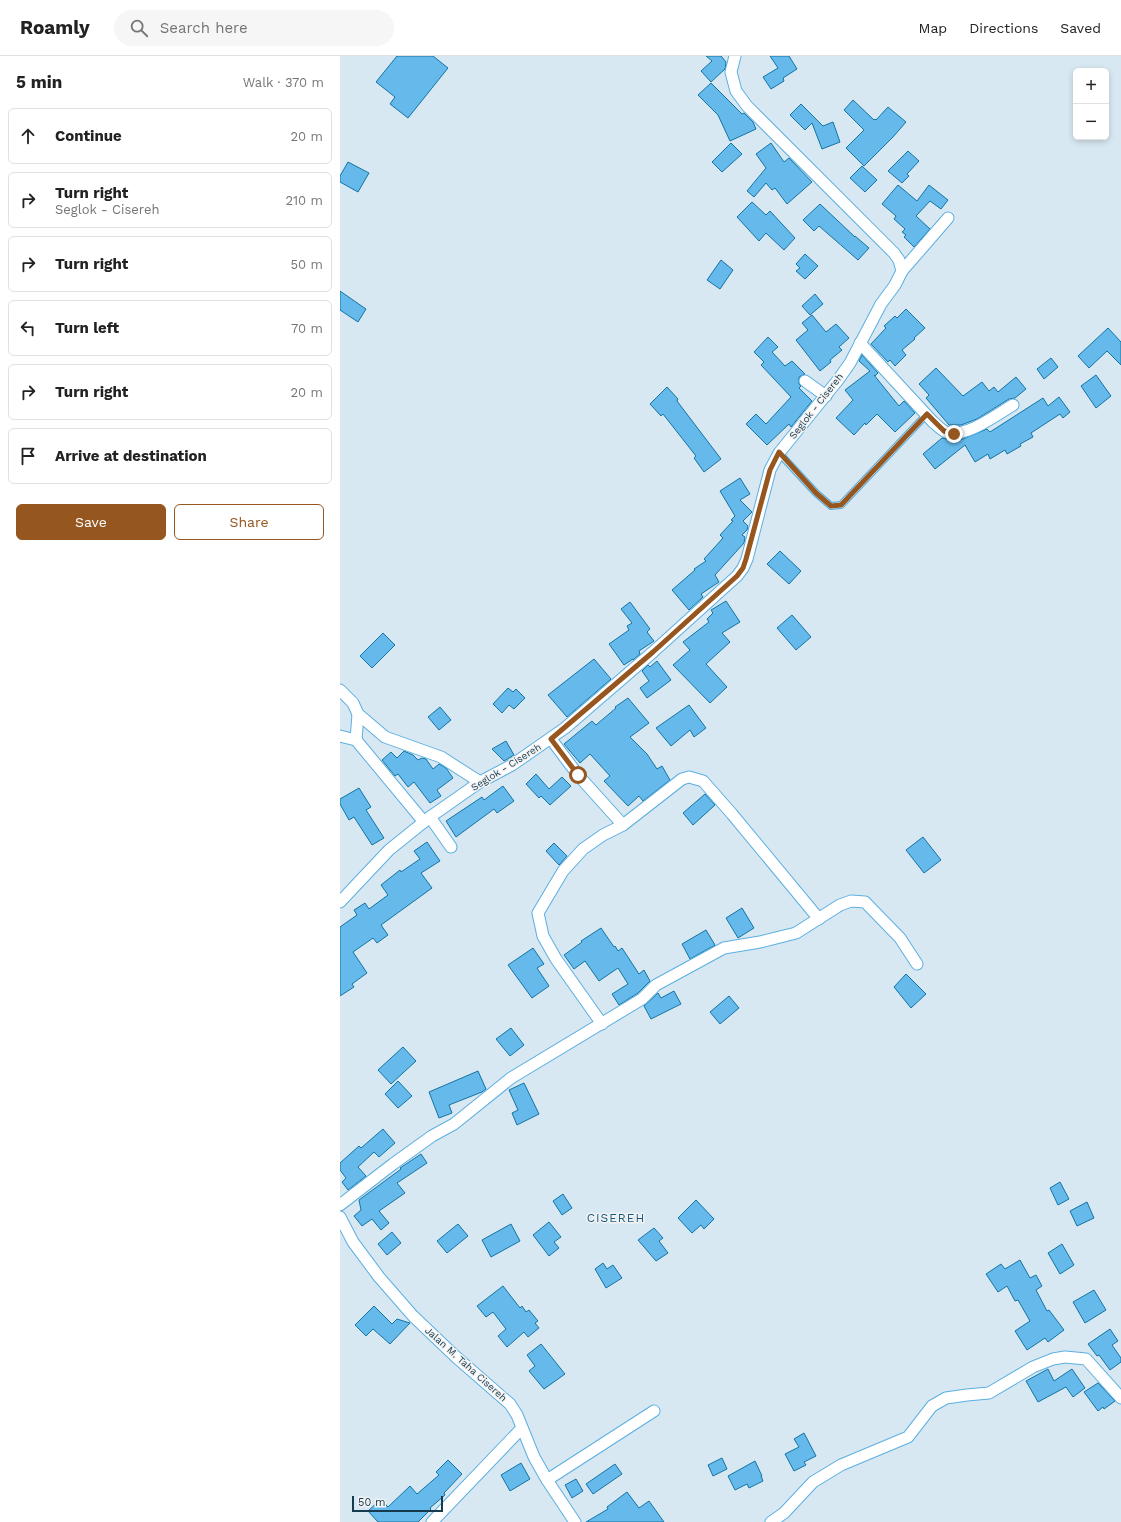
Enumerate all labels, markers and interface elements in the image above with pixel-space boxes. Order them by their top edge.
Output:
search box [114,10,394,46]
text: Roamly [20,16,90,39]
icon: search [128,17,150,39]
text: Search here [160,19,248,37]
text: Map [919,20,947,36]
text: Directions [969,20,1038,36]
text: Saved [1060,20,1101,36]
map controls [1073,68,1109,140]
button: + [1073,68,1109,104]
text: 5 min [16,72,62,92]
text: Walk · 370 m [243,75,324,90]
button: − [1073,104,1109,140]
icon: ahead [17,125,39,147]
text: Continue [55,127,122,145]
text: 20 m [291,129,323,144]
text: Turn right [55,184,128,202]
icon: right [17,189,39,211]
text: 210 m [285,193,323,208]
text: Seglok - Cisereh [55,202,159,217]
icon: right [17,253,39,275]
text: Turn right [55,255,128,273]
text: 50 m [291,257,323,272]
icon: left [17,317,39,339]
text: Turn left [55,319,119,337]
text: 70 m [291,321,323,336]
street label: Seglok - Cisereh [787,371,845,441]
icon: right [17,381,39,403]
text: Turn right [55,383,128,401]
text: 20 m [291,385,323,400]
route end [945,425,963,443]
icon: arrive [17,445,39,467]
text: Arrive at destination [55,447,207,465]
button: Save [16,504,166,540]
button: Share [174,504,324,540]
street label: Seglok - Cisereh [469,741,543,793]
route start [569,766,587,784]
district label: CISEREH [587,1211,645,1225]
street label: Jalan M. Taha Cisereh [423,1324,509,1404]
scale bar [352,1494,443,1513]
text: 50 m [358,1496,385,1509]

